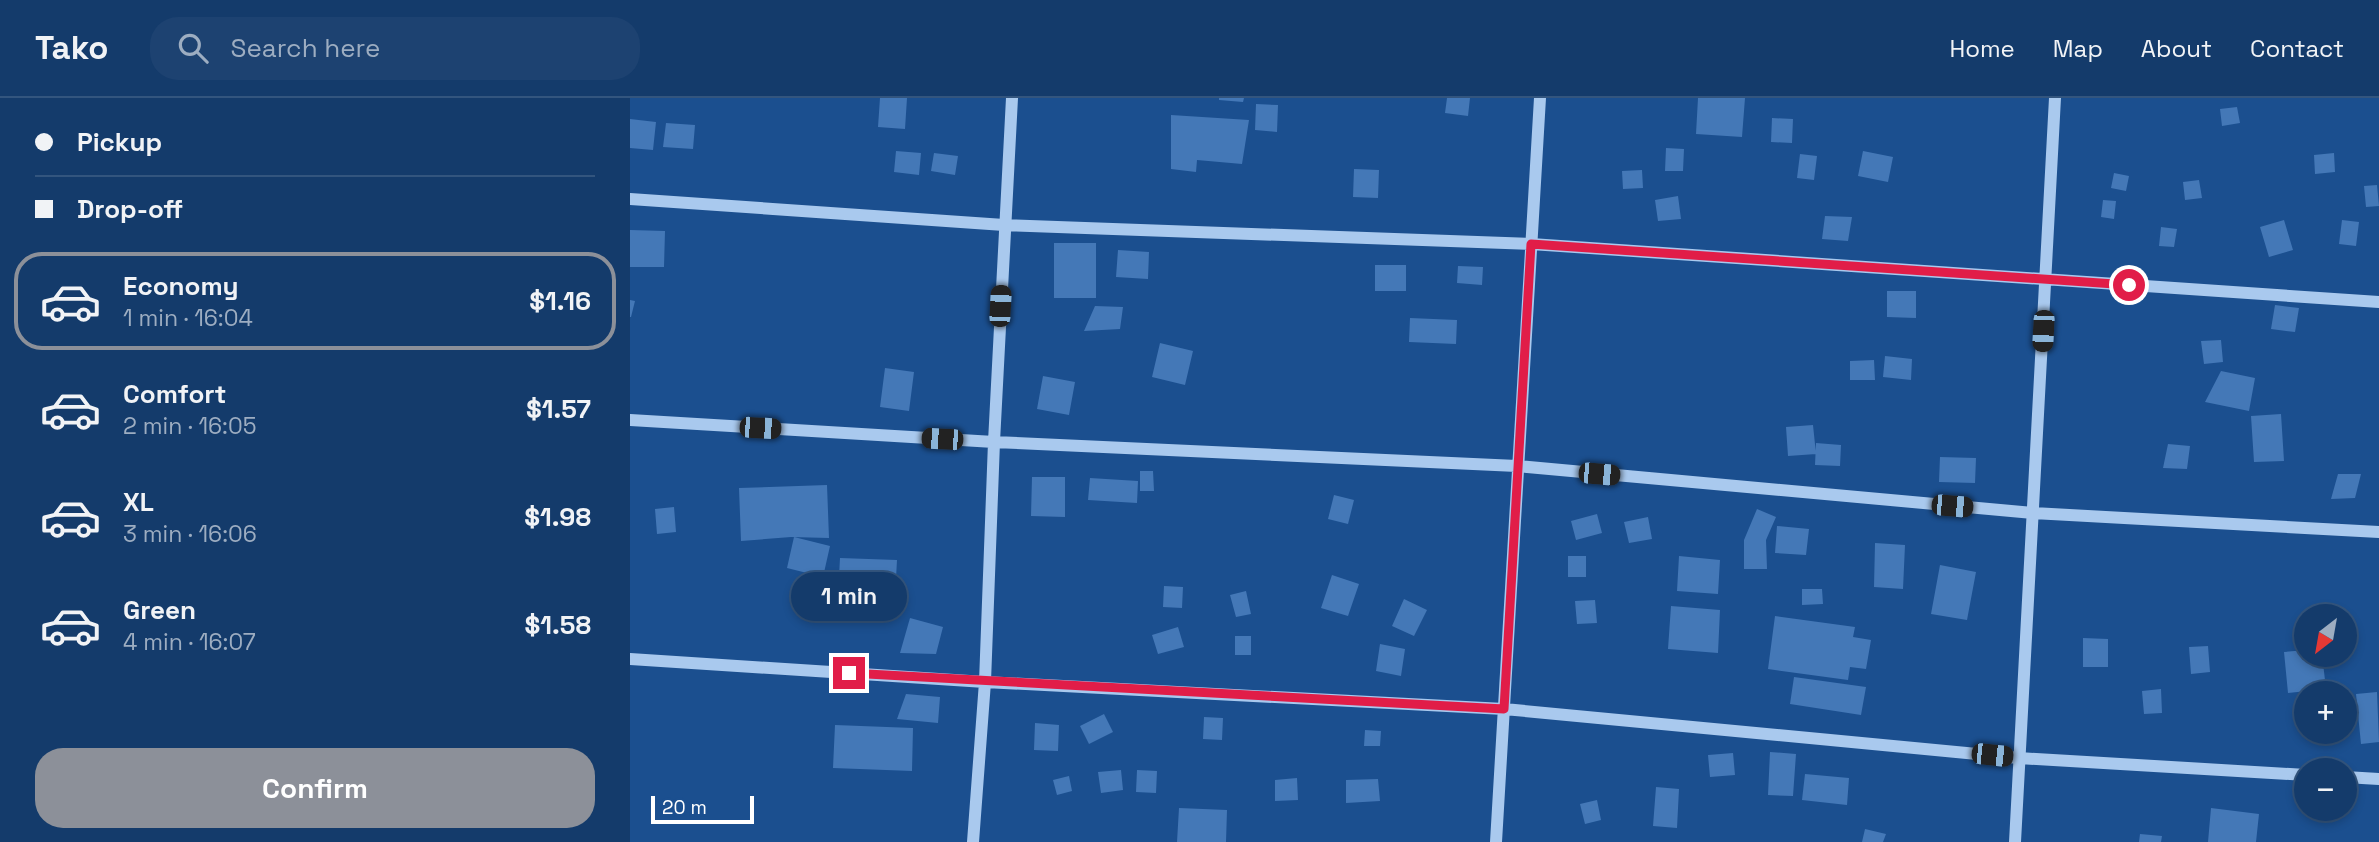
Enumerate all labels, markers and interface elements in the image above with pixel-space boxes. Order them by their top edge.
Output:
search box [150,17,640,80]
text: Tako [35,27,108,69]
icon: search [174,29,212,67]
text: Search here [230,31,380,65]
text: Home [1949,33,2015,64]
text: Map [2053,33,2103,64]
text: About [2141,33,2212,64]
text: Contact [2250,33,2344,64]
text: Pickup [77,125,162,159]
text: Drop-off [77,192,183,226]
text: Economy [123,269,239,303]
route start [2113,269,2145,301]
icon: car [39,270,102,333]
text: $1.16 [529,284,591,318]
car [989,284,1012,328]
text: 1 min · 16:04 [123,303,253,333]
car [2032,309,2055,353]
text: Comfort [123,377,226,411]
icon: car [39,378,102,441]
text: $1.57 [526,392,591,426]
text: 2 min · 16:05 [123,411,256,441]
car [739,416,782,440]
car [921,427,964,451]
car [1578,462,1621,486]
text: XL [123,485,154,519]
icon: car [39,486,102,549]
car [1931,494,1974,518]
text: $1.98 [524,500,591,534]
text: 3 min · 16:06 [123,519,257,549]
callout: 1 min [791,572,907,620]
text: 1 min [821,581,877,611]
text: Green [123,593,196,627]
icon: car [39,594,102,657]
north arrow [2294,604,2357,667]
map controls [2294,604,2357,821]
text: $1.58 [525,608,591,642]
text: 4 min · 16:07 [123,627,256,657]
route end [833,657,865,689]
button: + [2294,681,2357,744]
car [1971,742,2014,768]
button: Confirm [35,748,595,828]
button: − [2294,758,2357,821]
scale bar [651,793,754,825]
text: 20 m [662,795,707,820]

